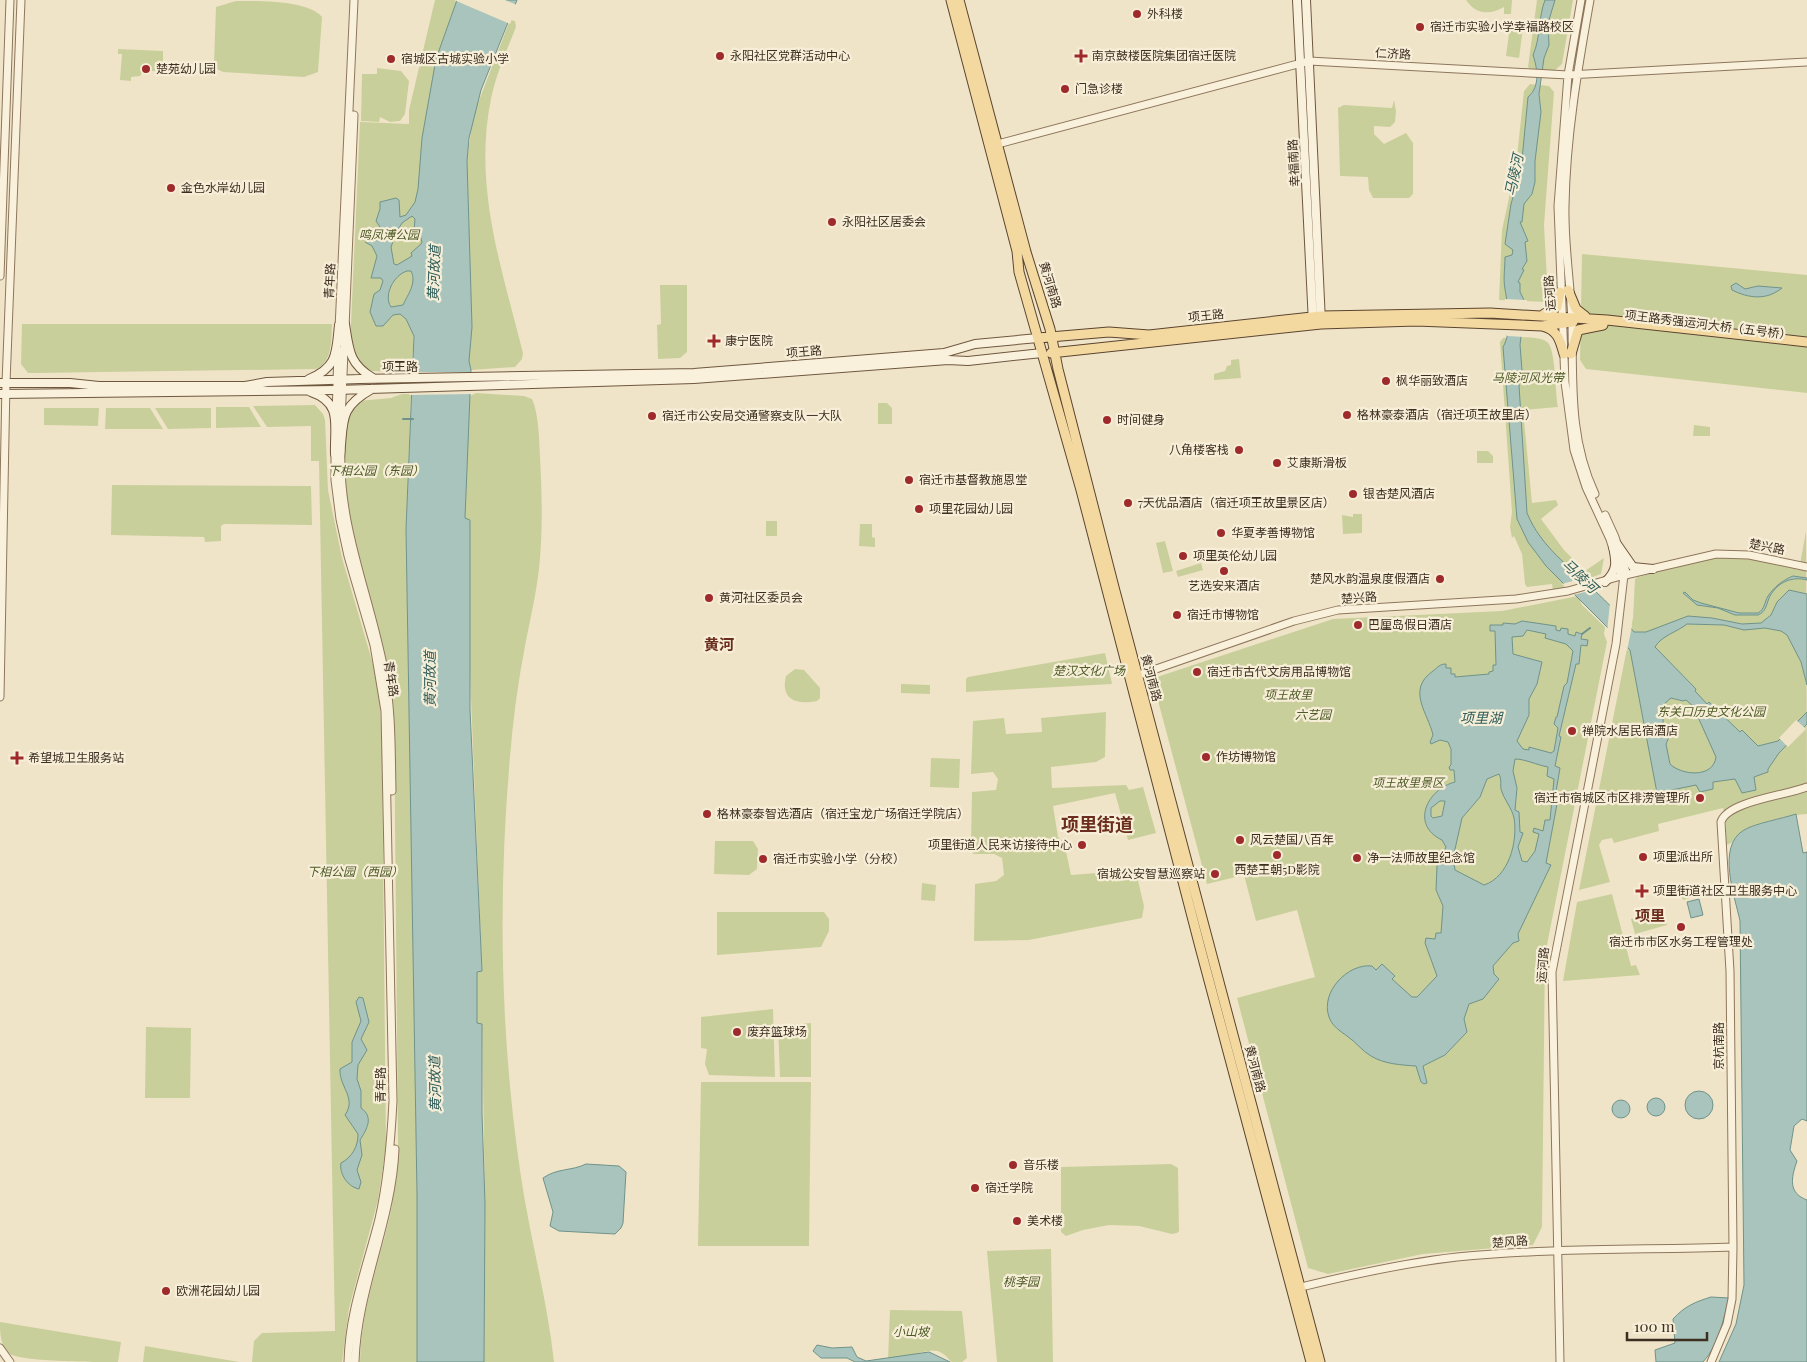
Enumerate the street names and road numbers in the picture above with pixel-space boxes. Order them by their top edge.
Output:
street label: 仁济路 [1375,44,1411,62]
street label: 幸福南路 [1284,139,1302,187]
street label: 黄河南路 [1036,259,1066,310]
street label: 青年路 [320,263,338,299]
street label: 运河路 [1540,275,1558,312]
street label: 项王路 [1187,305,1225,325]
street label: 项王路秀强运河大桥（五号桥） [1624,306,1792,342]
street label: 项王路 [785,341,823,361]
street label: 项王路 [382,358,418,374]
street label: 楚兴路 [1748,535,1786,557]
street label: 楚兴路 [1340,588,1377,606]
street label: 黄河南路 [1138,652,1166,703]
street label: 青年路 [381,660,403,698]
street label: 运河路 [1532,946,1552,984]
street label: 京杭南路 [1710,1022,1726,1070]
street label: 黄河南路 [1242,1043,1270,1094]
street label: 青年路 [372,1067,388,1103]
street label: 楚风路 [1491,1232,1528,1250]

